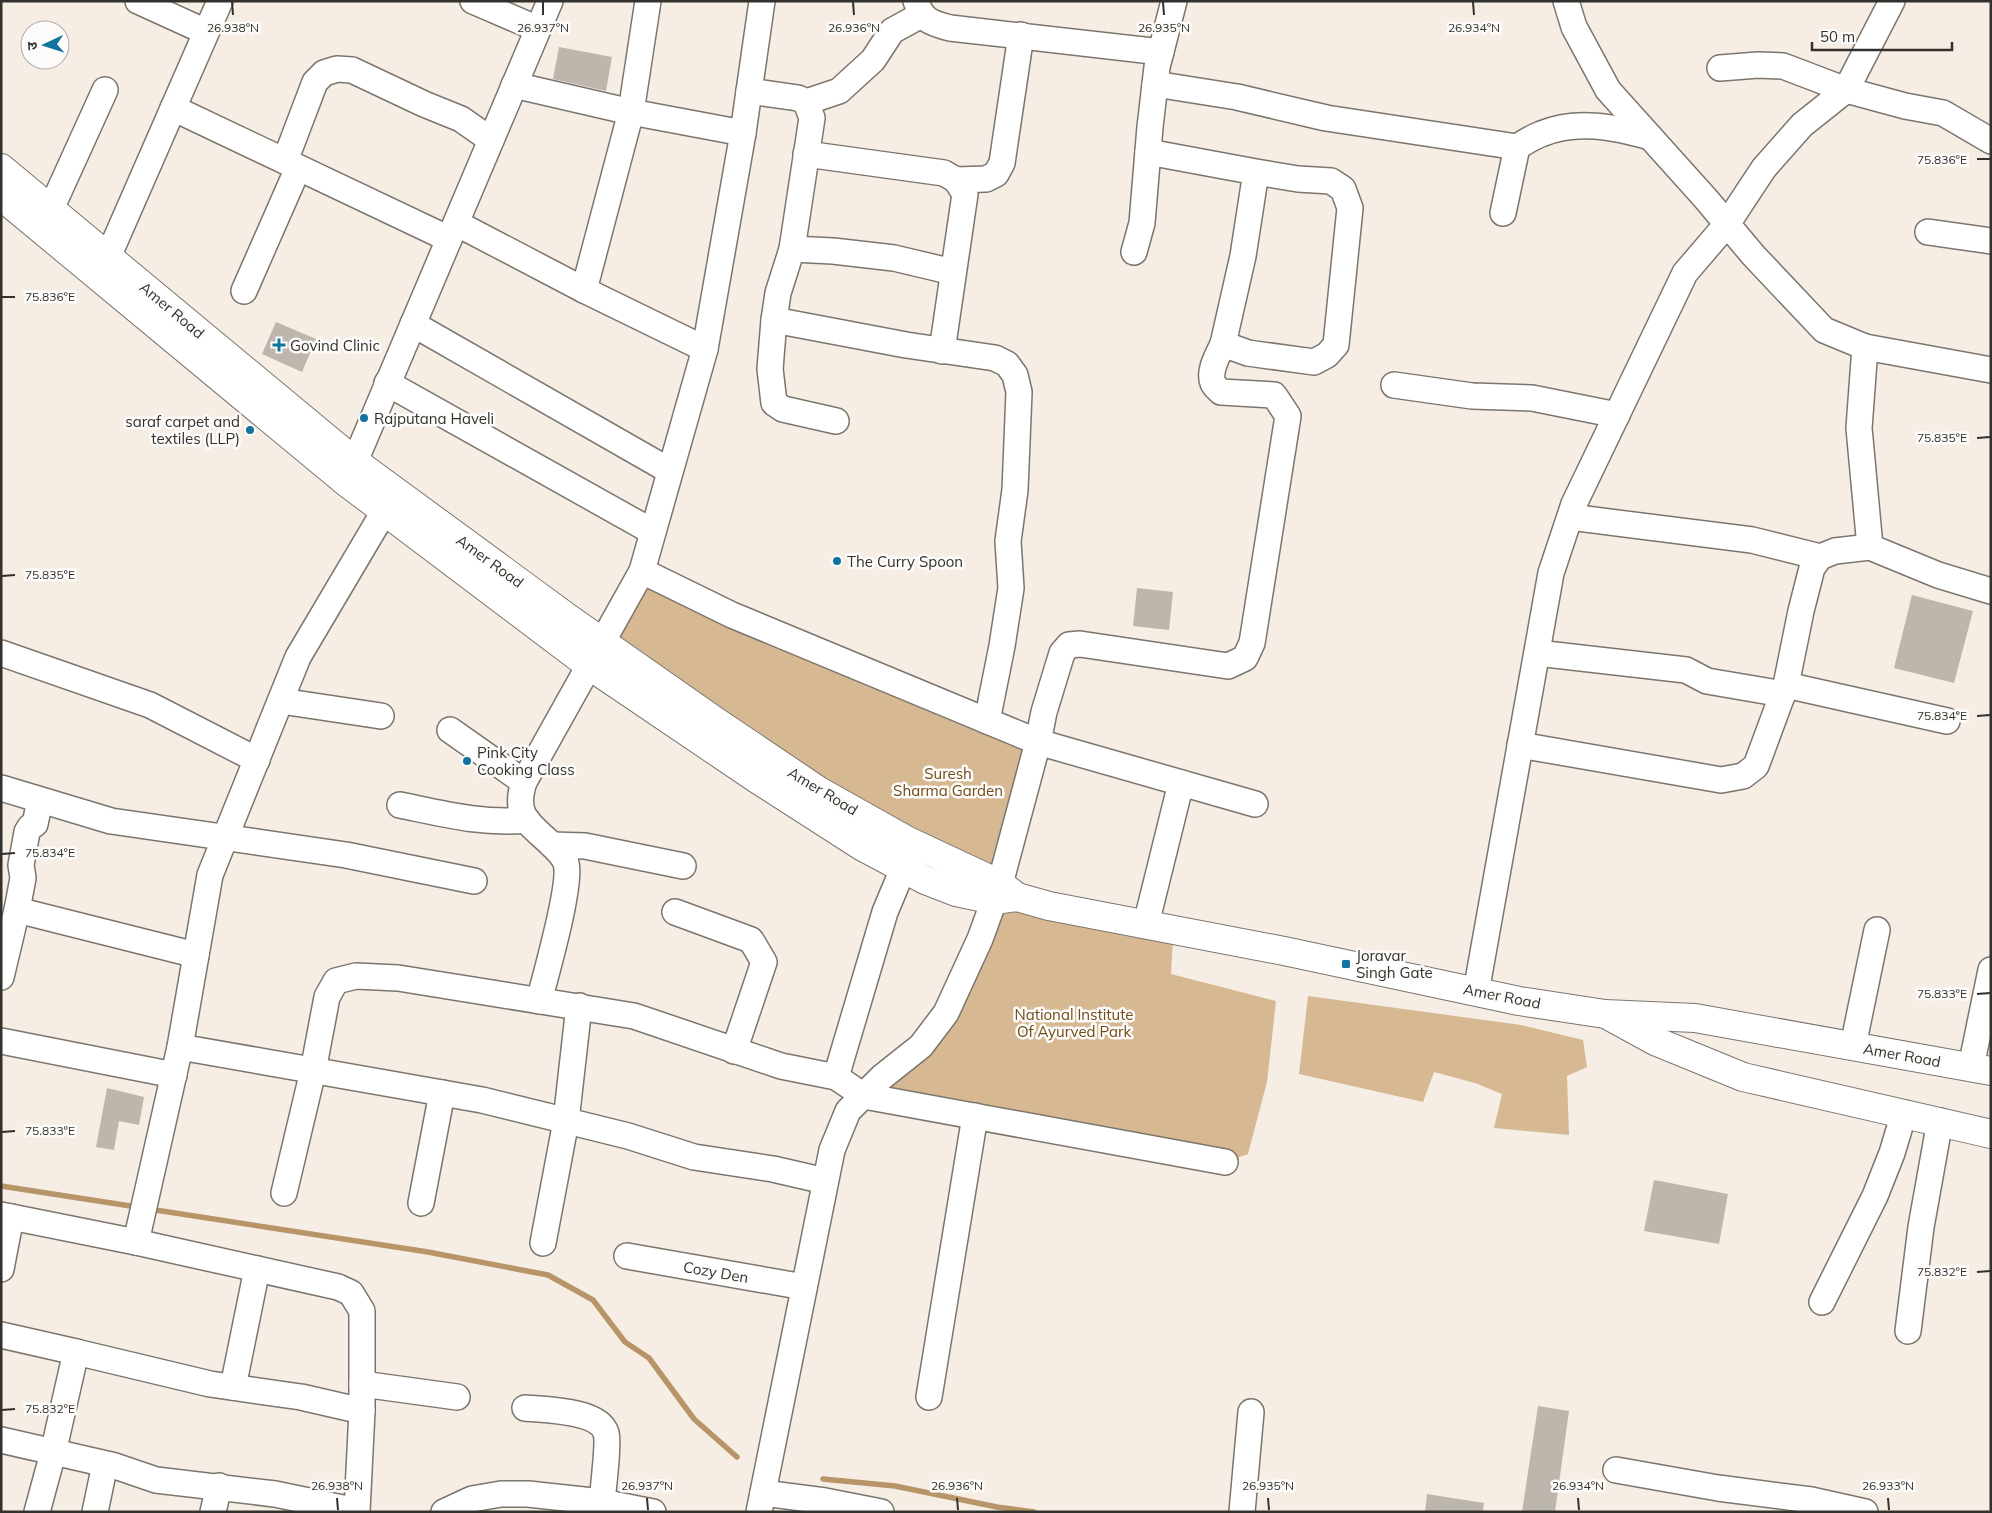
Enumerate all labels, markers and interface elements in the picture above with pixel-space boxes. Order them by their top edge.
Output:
north arrow [20,20,70,70]
text: 26.938°N [207,20,259,35]
text: 26.937°N [517,20,569,35]
text: 26.936°N [828,20,880,35]
text: 26.935°N [1138,20,1190,35]
text: 26.934°N [1448,20,1500,35]
scale bar [1812,20,1952,52]
text: 50 m [1820,27,1855,46]
text: उ [23,40,41,51]
text: 75.836°E [1917,152,1967,167]
street label: Amer Road [136,277,208,343]
text: 75.836°E [25,289,75,304]
place label: Govind Clinic [290,336,380,355]
marker: Govind Clinic [272,338,286,352]
place label: Rajputana Haveli [374,409,494,428]
place label: saraf carpet and textiles (LLP) [125,412,240,448]
marker: Rajputana Haveli [358,412,370,424]
marker: saraf carpet and textiles (LLP) [244,424,256,436]
text: 75.835°E [1917,430,1967,445]
street label: Amer Road [453,530,527,592]
place label: The Curry Spoon [847,552,963,571]
marker: The Curry Spoon [831,555,843,567]
text: 75.835°E [25,567,75,582]
text: 75.834°E [1917,708,1967,723]
place label: Pink City Cooking Class [477,743,575,779]
marker: Pink City Cooking Class [461,755,473,767]
street label: Amer Road [784,763,862,819]
park label: Suresh Sharma Garden [893,764,1003,800]
text: 75.834°E [25,845,75,860]
place label: Joravar Singh Gate [1356,946,1433,982]
marker: Joravar Singh Gate [1340,958,1352,970]
street label: Amer Road [1462,979,1542,1013]
text: 75.833°E [1917,986,1967,1001]
park label: National Institute Of Ayurved Park [1015,1005,1133,1041]
street label: Amer Road [1862,1039,1942,1071]
text: 75.833°E [25,1123,75,1138]
street label: Cozy Den [682,1257,750,1287]
text: 75.832°E [1917,1264,1967,1279]
text: 75.832°E [25,1401,75,1416]
text: 26.938°N [311,1478,363,1493]
text: 26.937°N [621,1478,673,1493]
text: 26.936°N [931,1478,983,1493]
text: 26.935°N [1242,1478,1294,1493]
text: 26.934°N [1552,1478,1604,1493]
text: 26.933°N [1862,1478,1914,1493]

